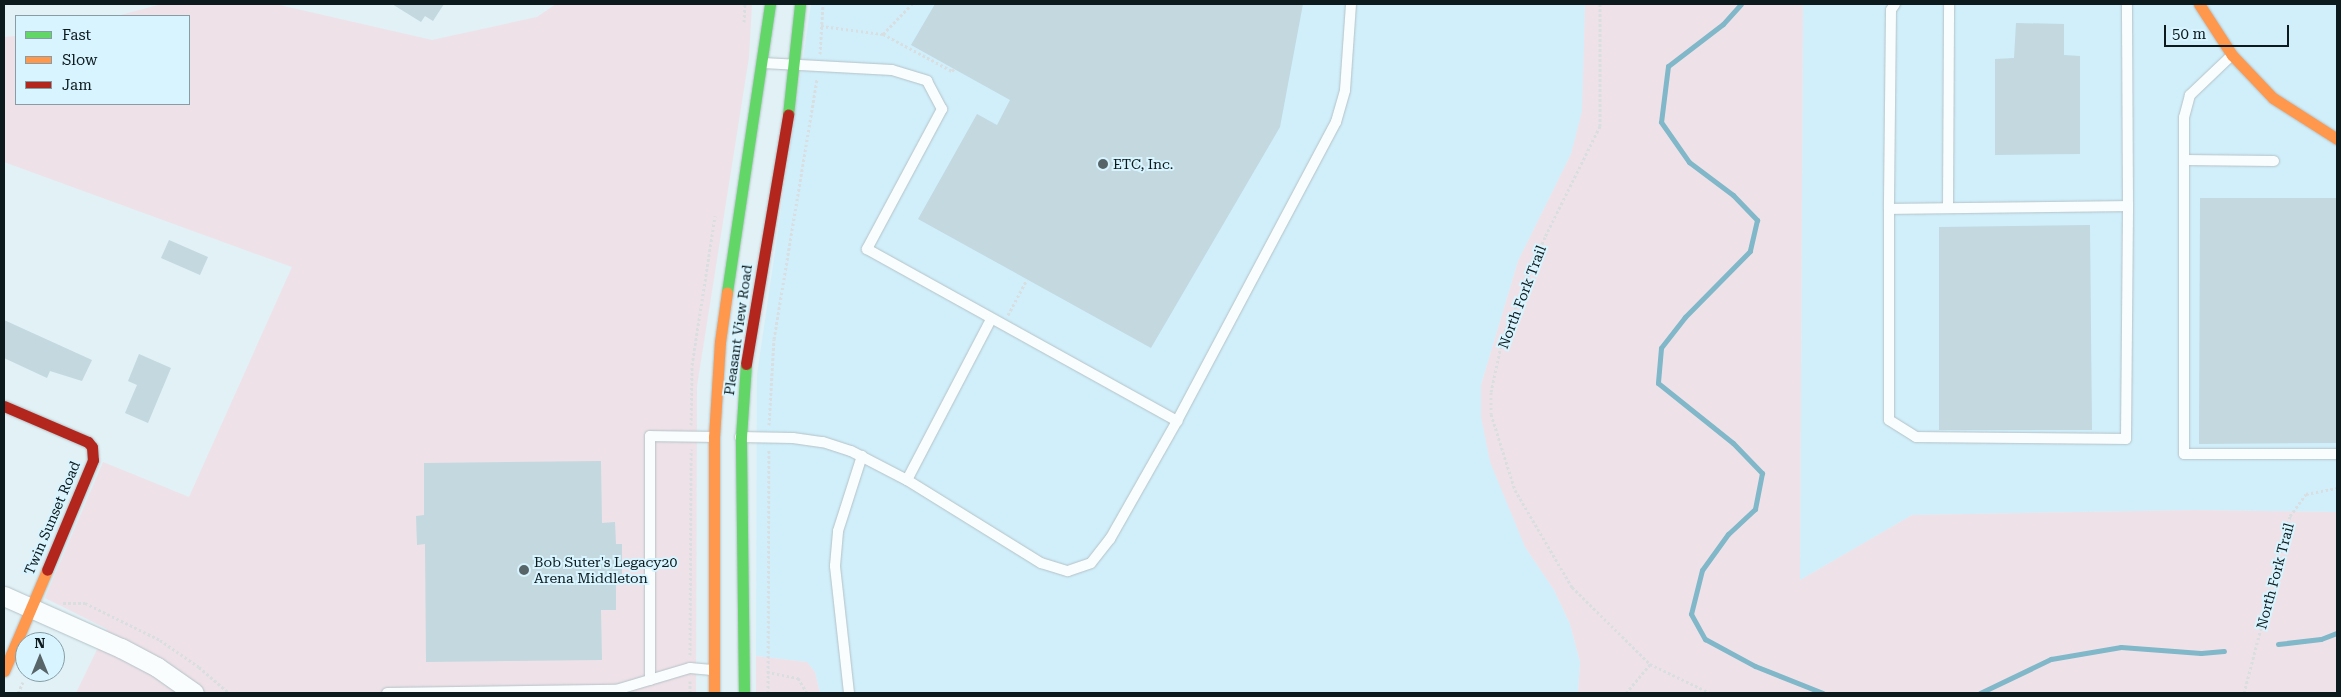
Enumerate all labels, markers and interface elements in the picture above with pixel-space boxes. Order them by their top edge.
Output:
legend [15,15,190,105]
scale bar [2166,15,2291,47]
text: 50 m [2172,25,2206,43]
text: Fast [62,26,91,44]
text: Slow [62,51,97,69]
text: Jam [62,76,92,94]
place label: ETC, Inc. [1113,156,1173,172]
marker: ETC, Inc. [1097,158,1109,170]
street label: North Fork Trail [1495,243,1549,351]
street label: Pleasant View Road [721,264,755,396]
street label: Twin Sunset Road [20,459,84,577]
street label: North Fork Trail [2253,521,2297,631]
place label: Bob Suter's Legacy20 Arena Middleton [534,554,677,586]
marker: Bob Suter's Legacy20 Arena Middleton [518,564,530,576]
north arrow [15,632,65,682]
text: N [35,635,45,651]

